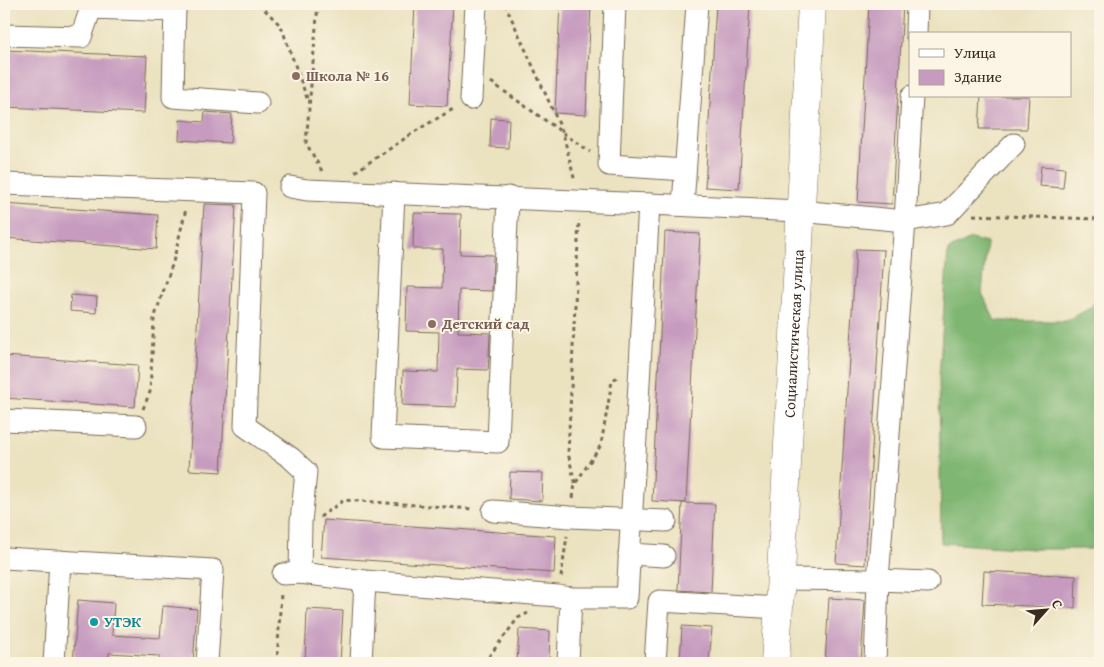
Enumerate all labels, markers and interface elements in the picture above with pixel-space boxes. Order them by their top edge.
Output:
legend [909,32,1072,98]
text: Улица [954,42,997,63]
place label: Школа № 16 [306,65,389,86]
text: Здание [954,66,1002,87]
marker: Школа № 16 [290,70,302,82]
street label: Социалистическая улица [778,248,809,418]
place label: Детский сад [441,313,529,334]
marker: Детский сад [426,318,438,330]
north arrow [1022,584,1072,634]
text: С [1047,596,1068,612]
place label: УТЭК [104,611,141,632]
marker: УТЭК [88,616,100,628]

